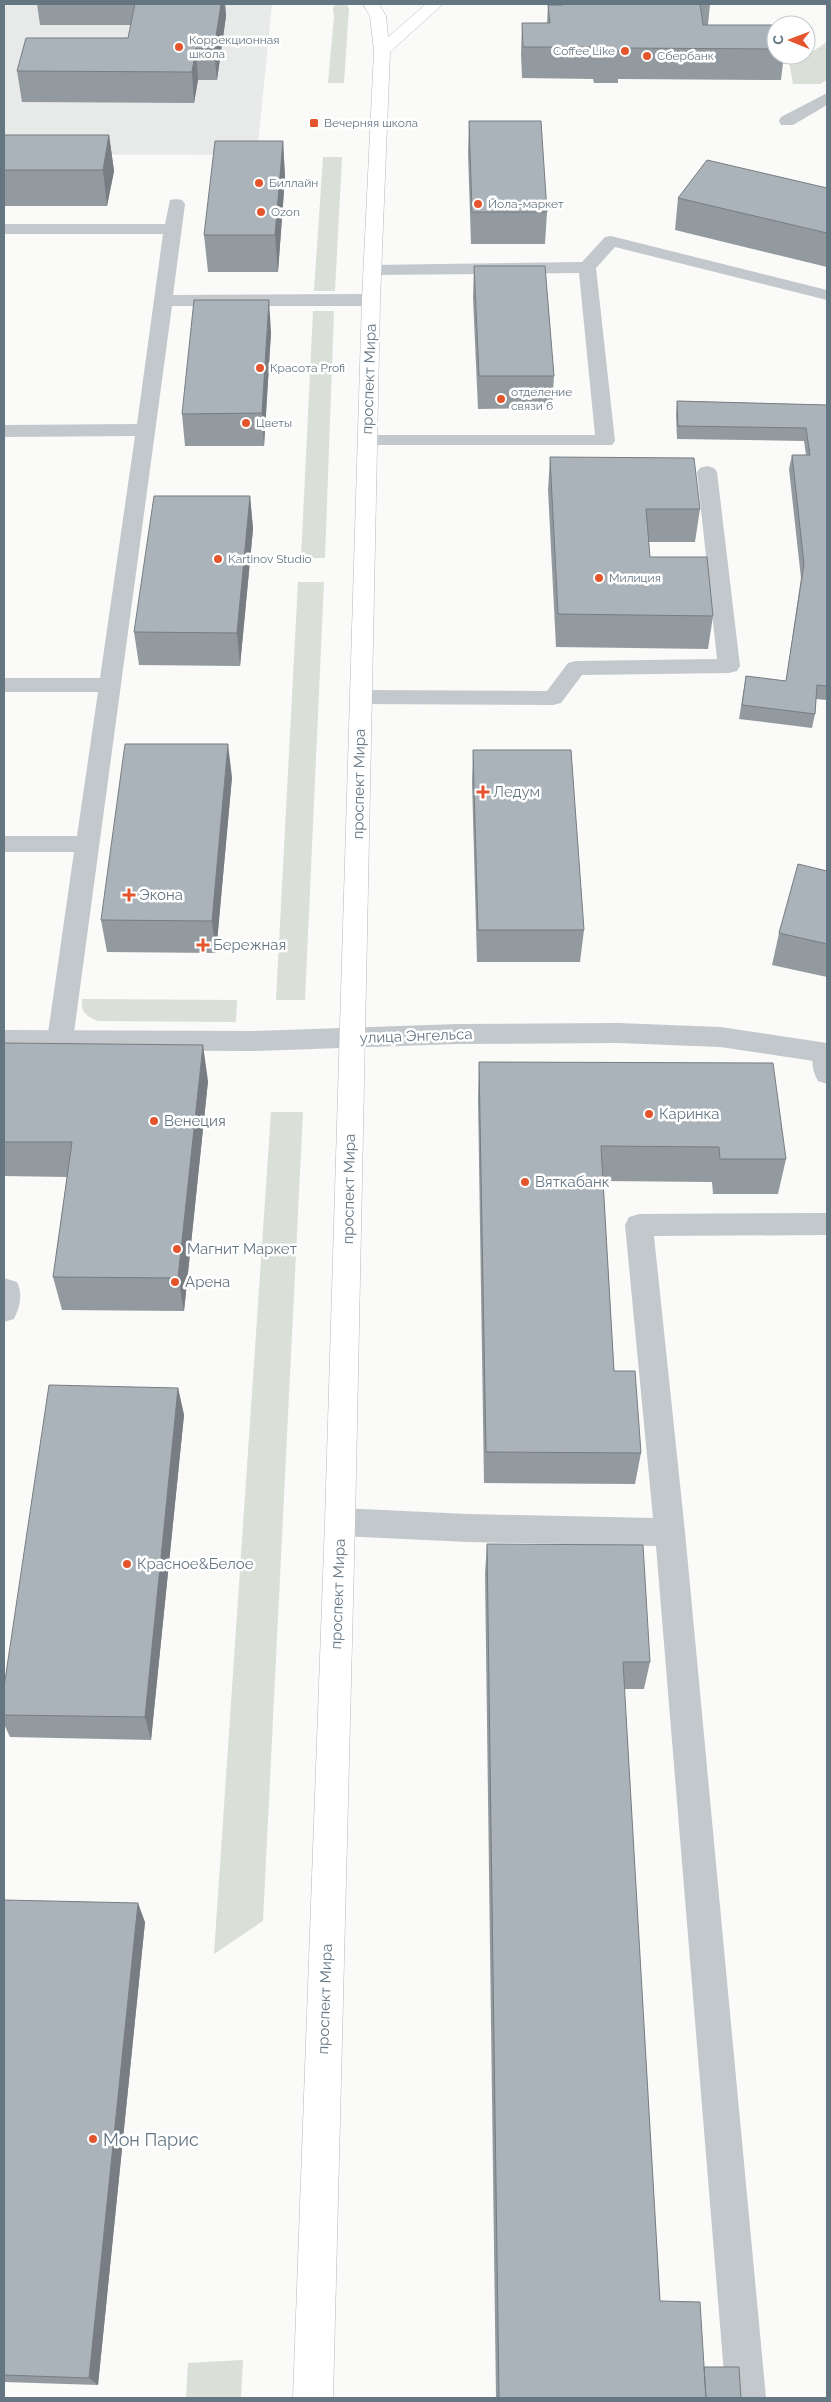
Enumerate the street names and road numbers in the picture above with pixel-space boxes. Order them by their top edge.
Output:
street label: проспект Мира [358,323,380,435]
street label: проспект Мира [349,729,369,839]
street label: улица Энгельса [359,1025,473,1047]
street label: проспект Мира [339,1134,359,1244]
street label: проспект Мира [327,1538,349,1650]
street label: проспект Мира [314,1943,336,2055]

